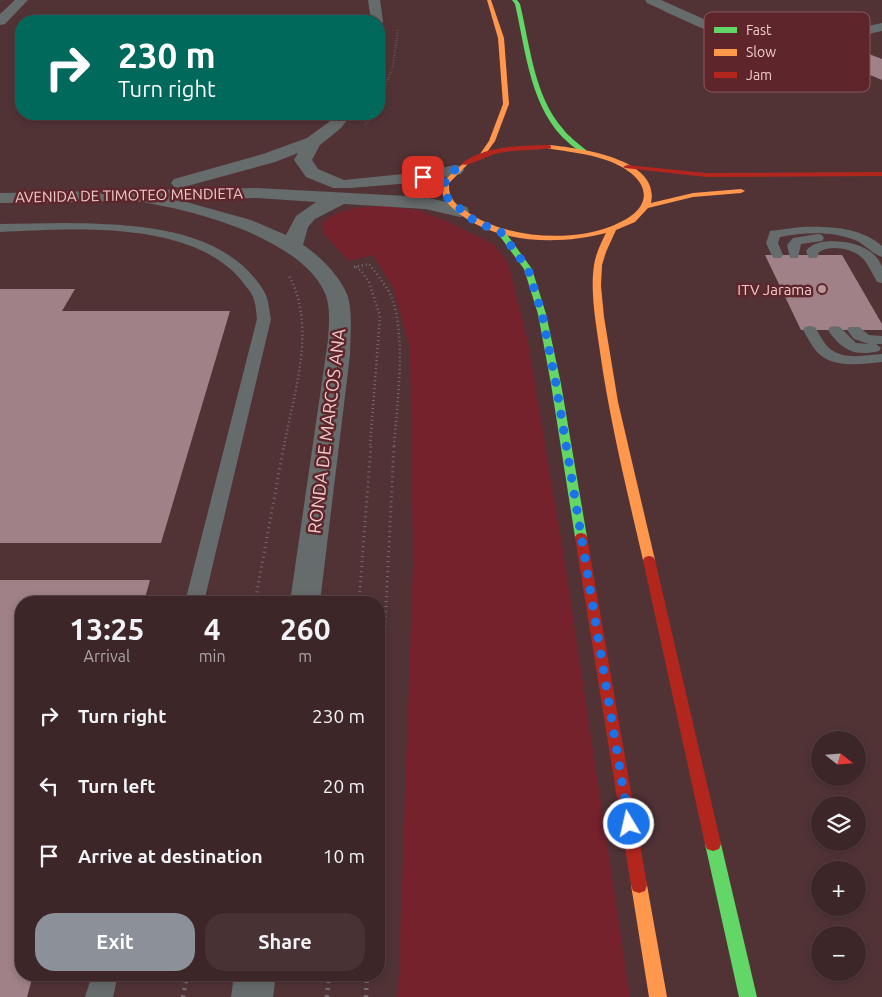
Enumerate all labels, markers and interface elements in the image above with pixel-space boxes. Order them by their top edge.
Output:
legend [704,12,870,92]
text: Fast [746,22,772,38]
icon: right [35,35,100,100]
text: 230 m [118,35,216,75]
text: Slow [746,44,776,60]
text: Jam [746,67,772,83]
text: Turn right [118,76,216,101]
pin [402,156,444,198]
icon: arrive [409,163,437,191]
street label: AVENIDA DE TIMOTEO MENDIETA [15,185,243,205]
place label: ITV Jarama [737,281,812,298]
marker: ITV Jarama [816,283,828,295]
street label: RONDA DE MARCOS ANA [304,327,349,535]
text: 13:25 [69,612,144,646]
text: 4 [204,612,221,646]
text: 260 [280,612,331,646]
text: Arrival [84,647,130,665]
text: min [199,647,226,665]
text: m [298,647,312,665]
icon: right [35,702,63,730]
text: Turn right [78,705,166,727]
text: 230 m [312,705,365,727]
north arrow [811,731,866,786]
map controls [811,731,866,981]
icon: left [35,772,63,800]
text: Turn left [78,775,156,797]
text: 20 m [323,775,365,797]
button: layers [811,796,866,851]
position arrow [602,797,654,849]
icon: arrive [35,842,63,870]
text: Arrive at destination [78,845,263,867]
text: 10 m [323,845,365,867]
button: + [811,861,866,916]
button: Exit [35,913,195,971]
button: Share [205,913,365,971]
button: − [811,926,866,981]

